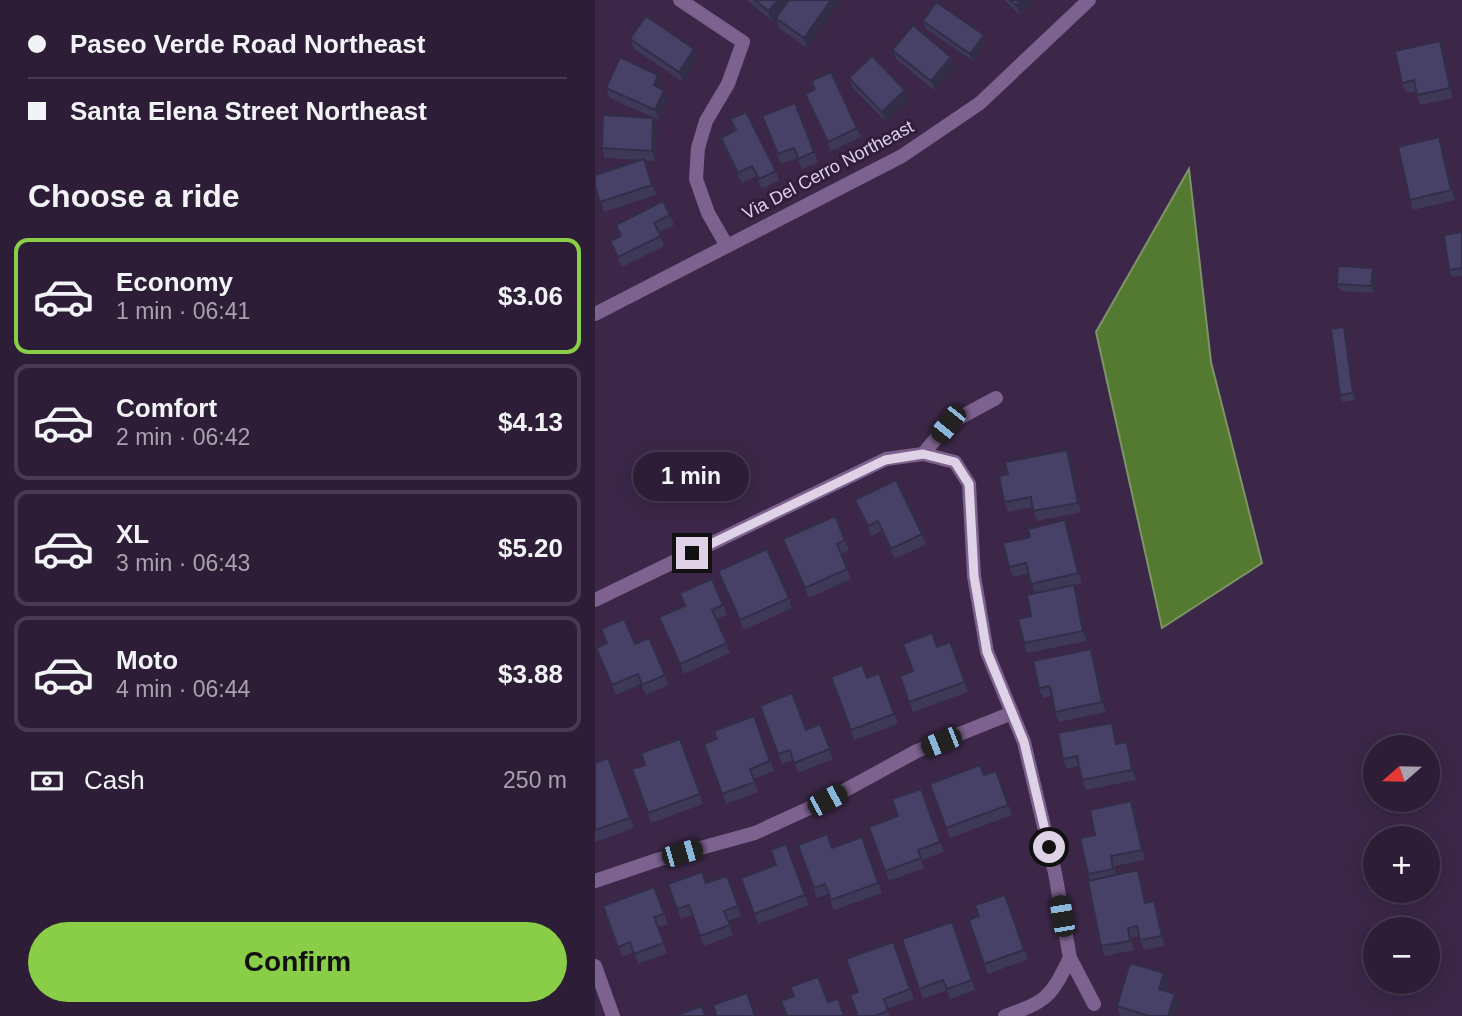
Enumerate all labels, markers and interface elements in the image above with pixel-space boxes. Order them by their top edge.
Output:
text: Paseo Verde Road Northeast [70,29,425,59]
text: Santa Elena Street Northeast [70,96,427,126]
street label: Via Del Cerro Northeast [739,116,917,224]
text: Choose a ride [28,178,240,214]
icon: car [32,265,95,328]
text: Economy [116,267,233,297]
text: $3.06 [498,281,563,311]
text: 1 min · 06:41 [116,298,250,324]
icon: car [32,391,95,454]
text: Comfort [116,393,217,423]
car [927,401,970,447]
text: $4.13 [498,407,563,437]
text: 2 min · 06:42 [116,424,250,450]
callout: 1 min [634,452,750,500]
text: 1 min [661,463,721,489]
icon: car [32,517,95,580]
text: XL [116,519,149,549]
text: $5.20 [498,533,563,563]
route end [676,537,708,569]
text: 3 min · 06:43 [116,550,250,576]
icon: car [32,643,95,706]
text: Moto [116,645,178,675]
text: $3.88 [498,659,563,689]
text: 4 min · 06:44 [116,676,250,702]
car [918,724,965,760]
north arrow [1363,735,1440,812]
map controls [1363,735,1440,994]
icon: cash [28,762,66,800]
text: Cash [84,765,145,795]
text: 250 m [503,767,567,793]
car [804,781,851,819]
button: + [1363,826,1440,903]
route start [1033,831,1065,863]
car [659,837,706,869]
car [1049,893,1076,939]
button: − [1363,917,1440,994]
button: Confirm [28,922,567,1002]

